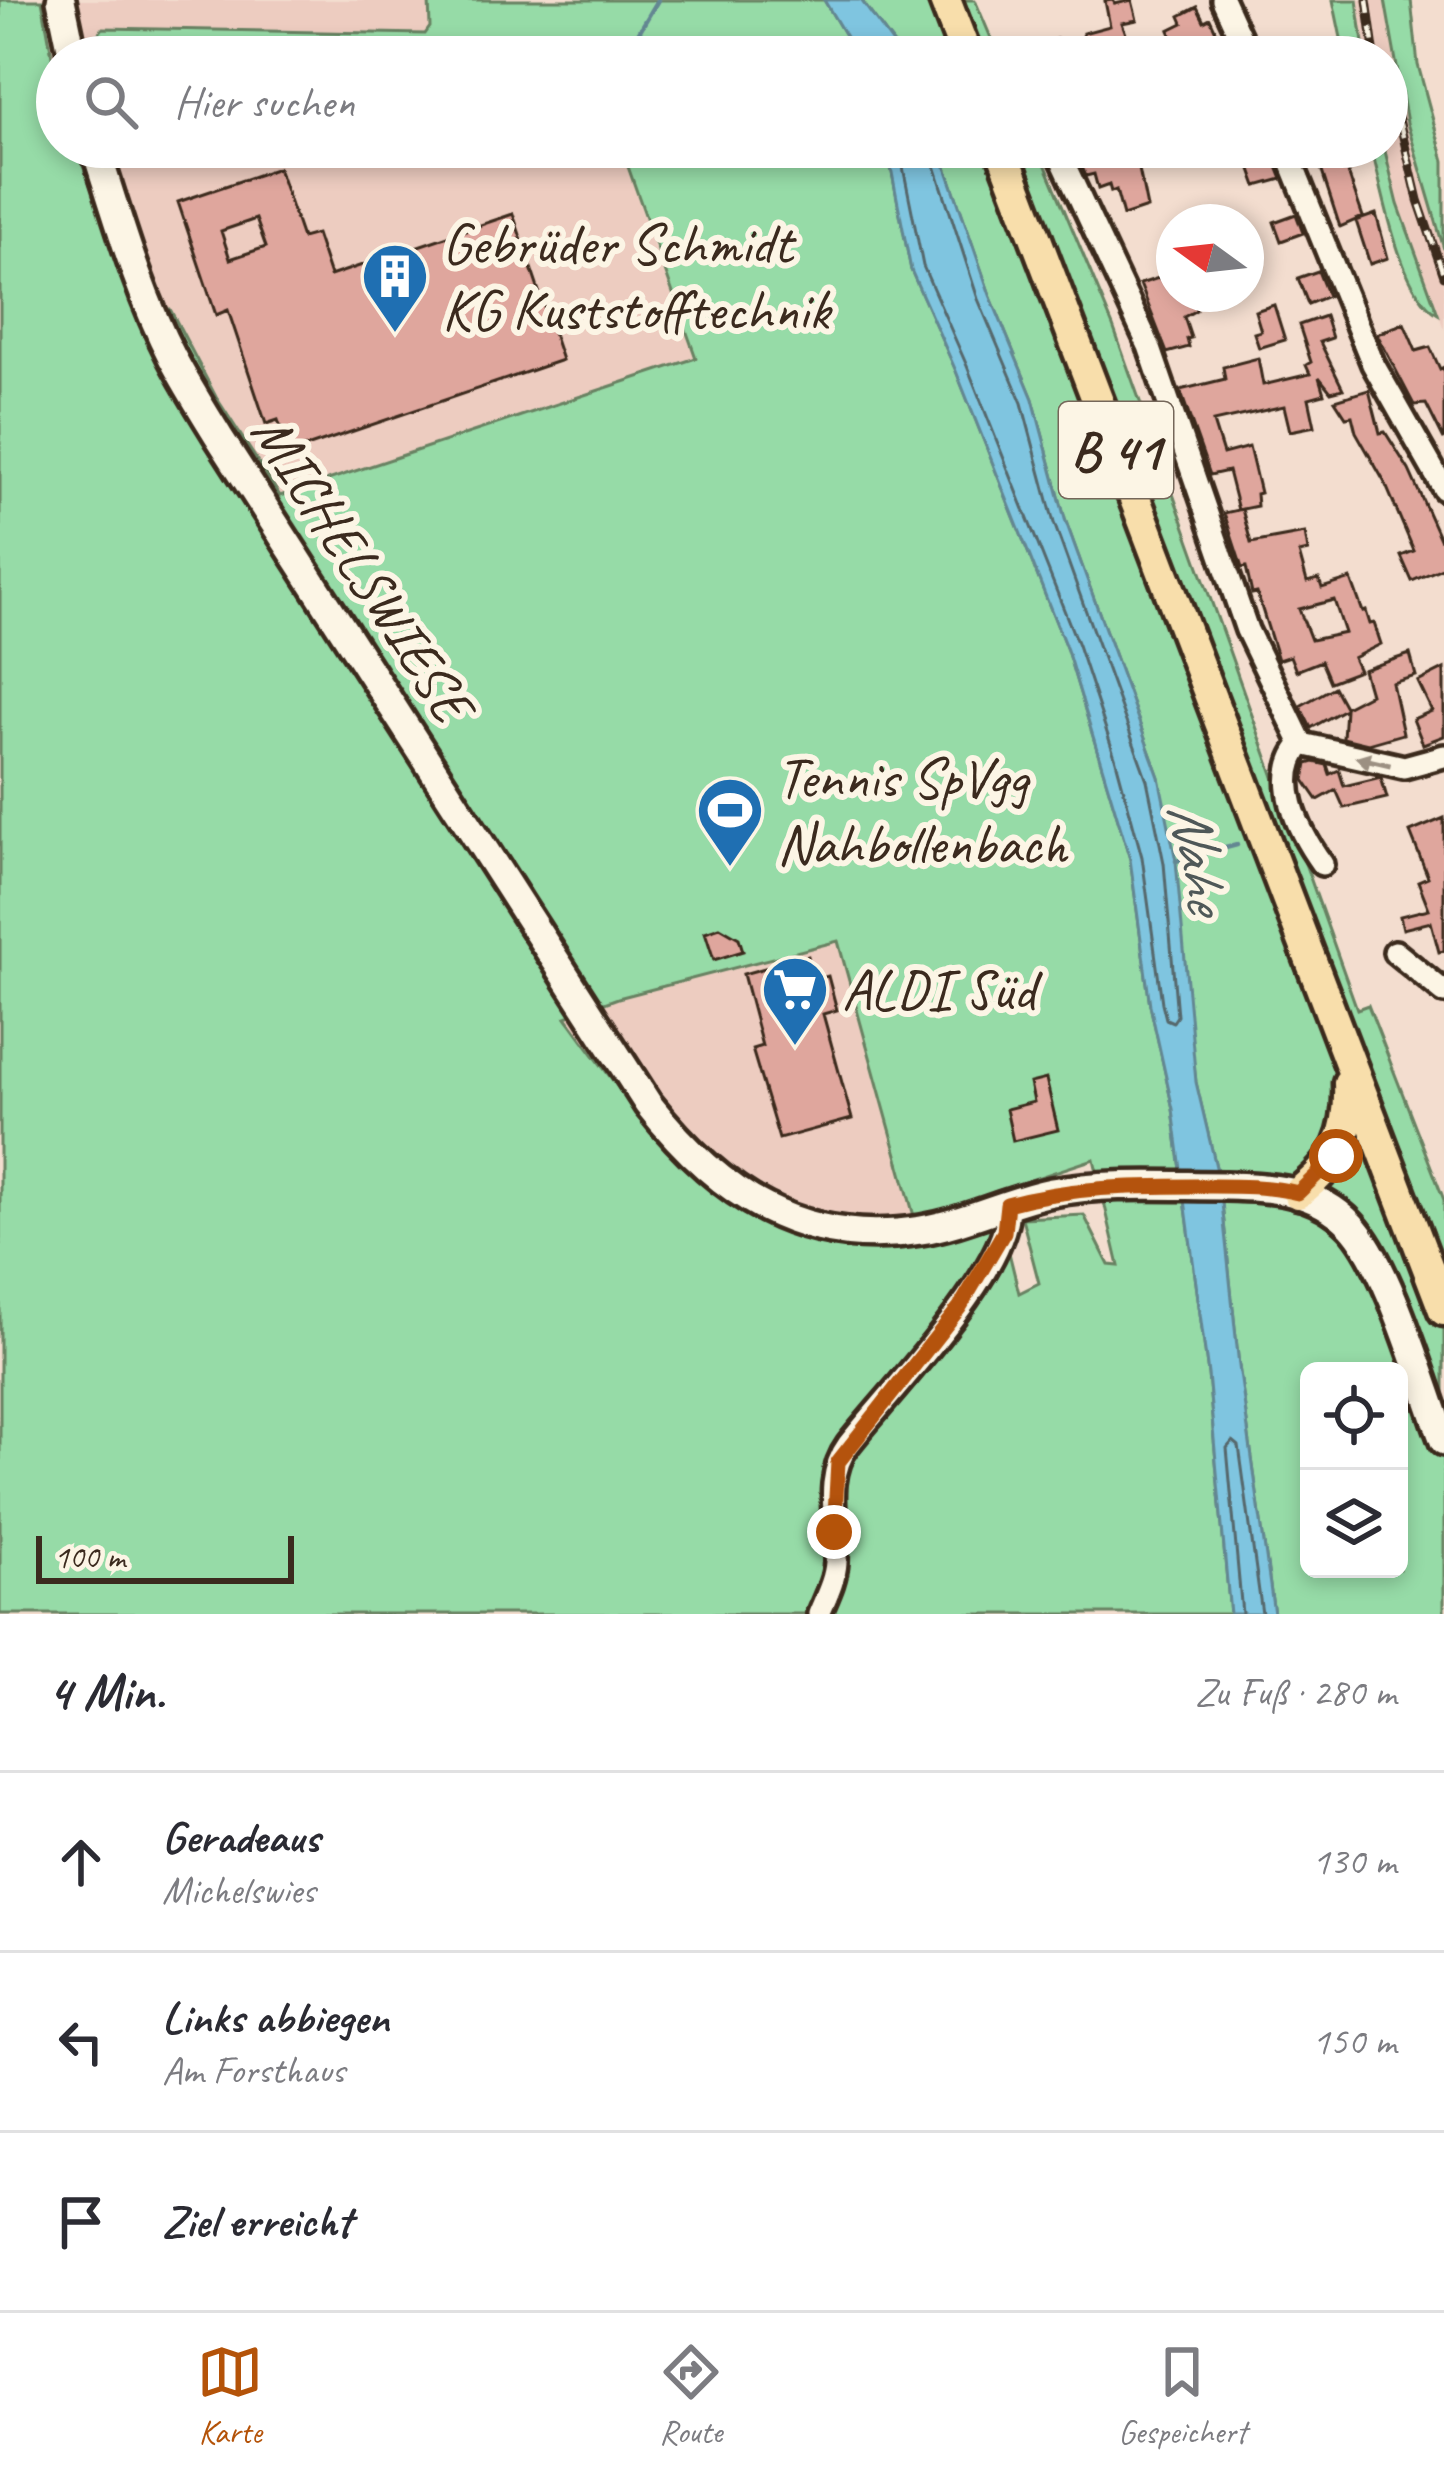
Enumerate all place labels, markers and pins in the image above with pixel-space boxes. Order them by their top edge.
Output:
place label: Gebrüder Schmidt KG Kuststofftechnik [442,208,833,346]
building icon: Gebrüder Schmidt KG Kuststofftechnik [360,241,430,335]
place label: Tennis SpVgg Nahbollenbach [777,742,1069,880]
sports icon: Tennis SpVgg Nahbollenbach [695,775,765,869]
supermarket icon: ALDI Süd [760,954,830,1048]
place label: ALDI Süd [842,954,1044,1026]

